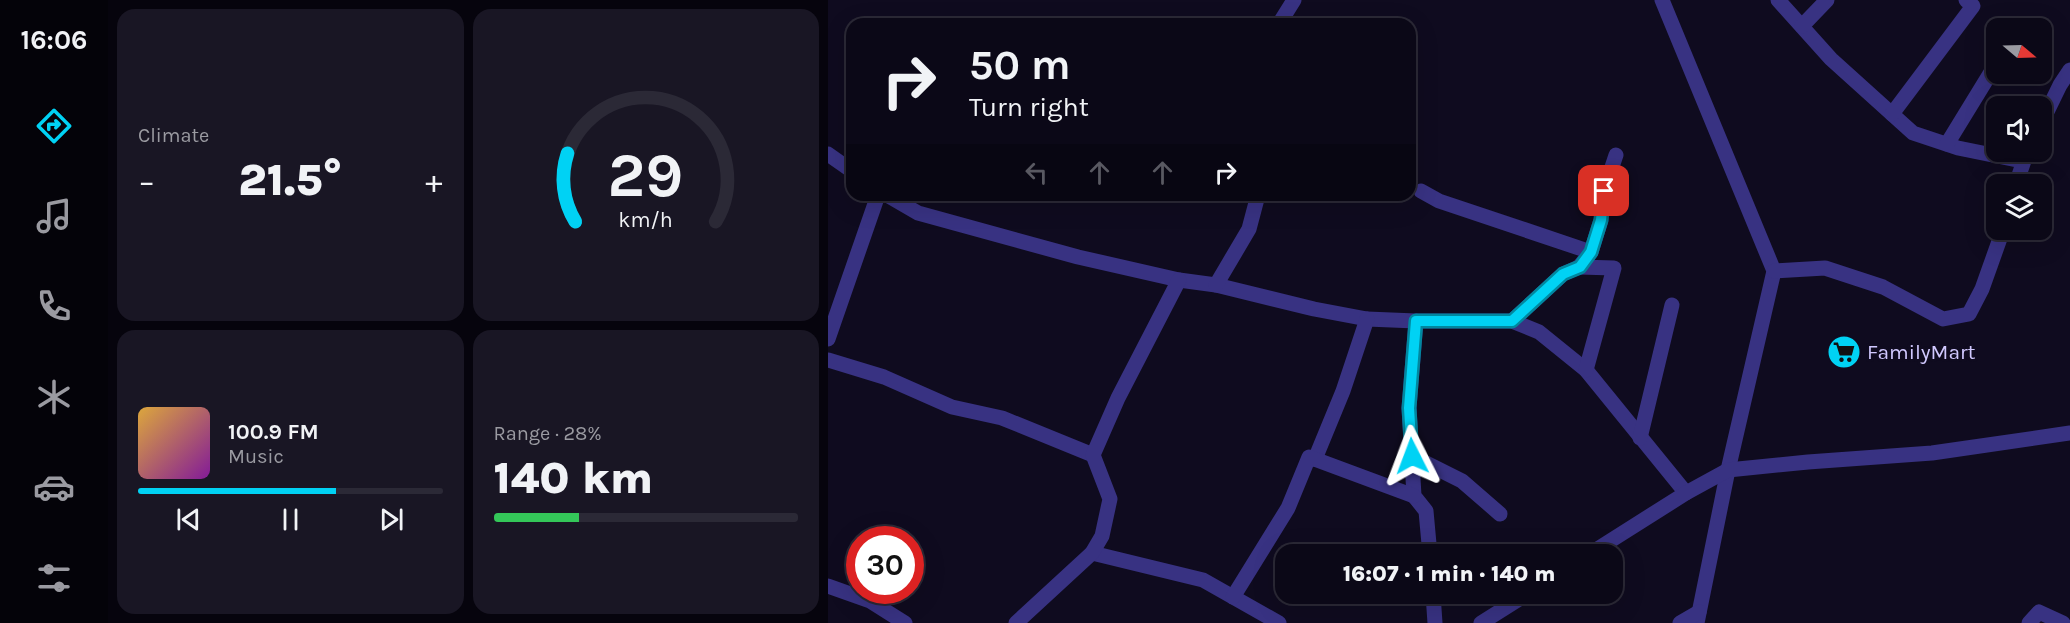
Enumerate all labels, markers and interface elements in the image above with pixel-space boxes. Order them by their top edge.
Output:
north arrow [1986,18,2052,84]
map controls [1986,18,2052,240]
text: 16:06 [21,24,87,56]
text: 50 m [969,40,1071,90]
icon: right [870,42,948,120]
text: Turn right [969,91,1089,123]
button: sound [1986,96,2052,162]
icon: directions [33,105,75,147]
text: Climate [138,124,209,147]
text: 29 [608,139,684,212]
text: 21.5° [238,154,342,206]
icon: left [1020,156,1053,189]
icon: ahead [1083,156,1116,189]
icon: ahead [1146,156,1179,189]
icon: right [1209,156,1242,189]
text: − [138,162,155,200]
text: + [425,162,442,200]
pin [1578,165,1629,216]
icon: arrive [1587,174,1620,207]
button: layers [1986,174,2052,240]
icon: music [33,195,75,237]
text: km/h [619,207,673,232]
icon: phone [33,285,75,327]
supermarket icon: FamilyMart [1826,334,1862,370]
place label: FamilyMart [1867,340,1976,364]
icon: climate [33,376,75,418]
text: 100.9 FM [228,419,319,445]
text: Range · 28% [494,422,602,445]
position arrow [1380,424,1444,488]
text: Music [228,445,284,468]
text: 140 km [494,452,653,504]
icon: car [33,466,75,508]
icon: previous [172,503,205,536]
icon: pause [274,503,307,536]
icon: next [375,503,408,536]
speed limit sign: 30 [846,526,924,604]
icon: filters [33,557,75,599]
text: 16:07 · 1 min · 140 m [1343,561,1555,587]

